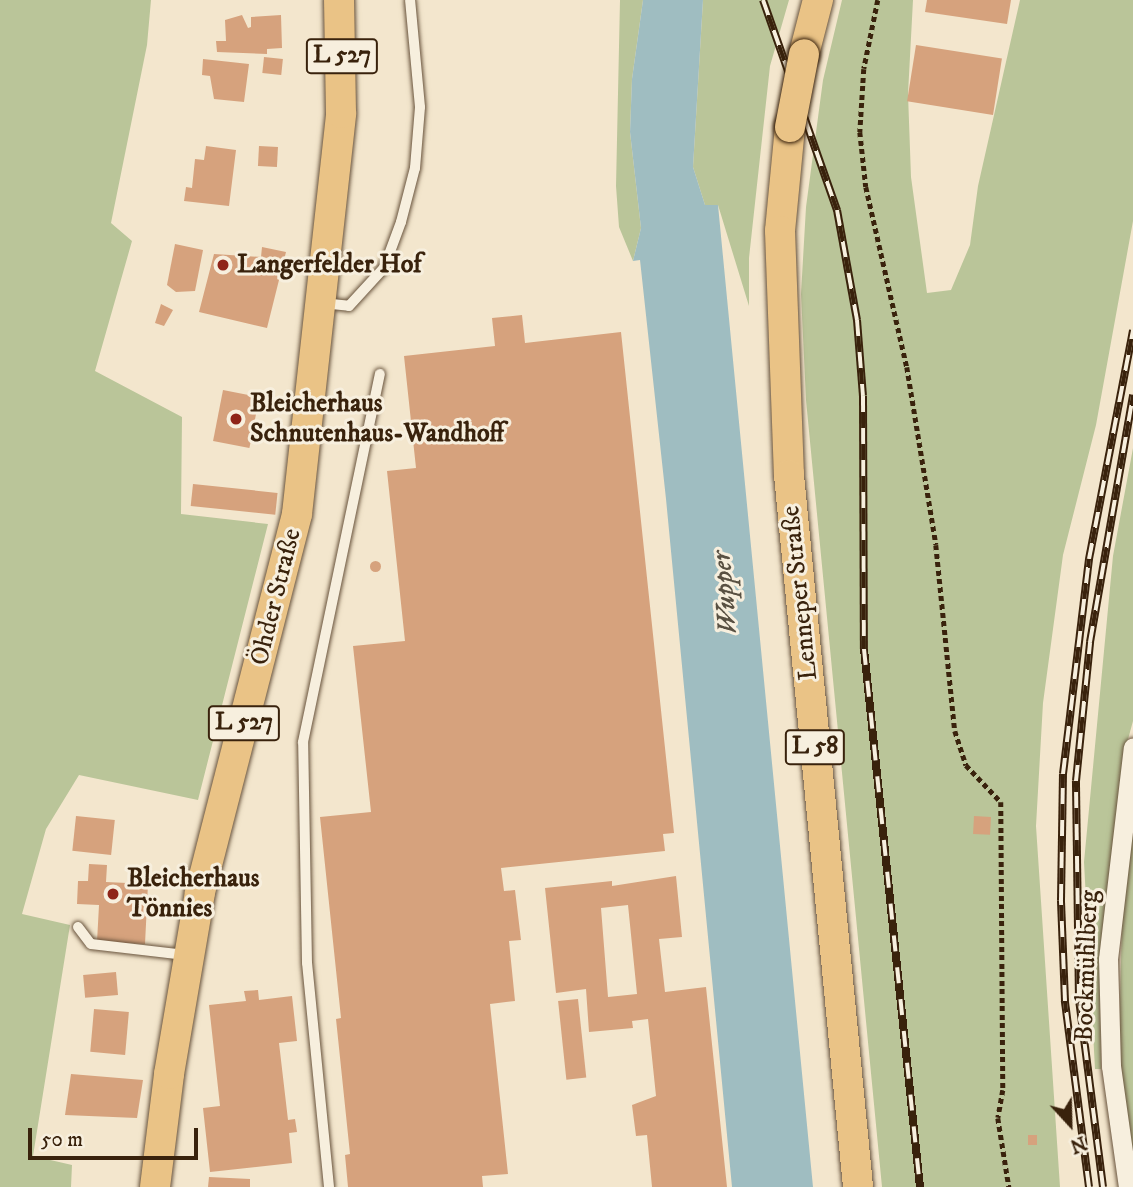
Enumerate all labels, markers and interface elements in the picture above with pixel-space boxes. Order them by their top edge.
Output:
road number: L 527 [305,36,379,76]
place label: Langerfelder Hof [237,249,421,281]
marker: Langerfelder Hof [215,257,231,273]
place label: Bleicherhaus Schnutenhaus-Wandhoff [250,388,504,450]
marker: Bleicherhaus Schnutenhaus-Wandhoff [228,411,244,427]
street label: Lenneper Straße [775,504,825,682]
street label: Öhder Straße [244,525,308,669]
water label: Wupper [705,550,745,636]
road number: L 527 [207,702,281,744]
road number: L 58 [784,726,846,768]
place label: Bleicherhaus Tönnies [127,863,260,924]
marker: Bleicherhaus Tönnies [105,886,121,902]
street label: Bockmühlberg [1069,890,1105,1042]
north arrow [1035,1089,1105,1159]
scale bar [32,1114,201,1158]
text: 50 m [41,1127,83,1153]
text: N [1067,1130,1090,1158]

